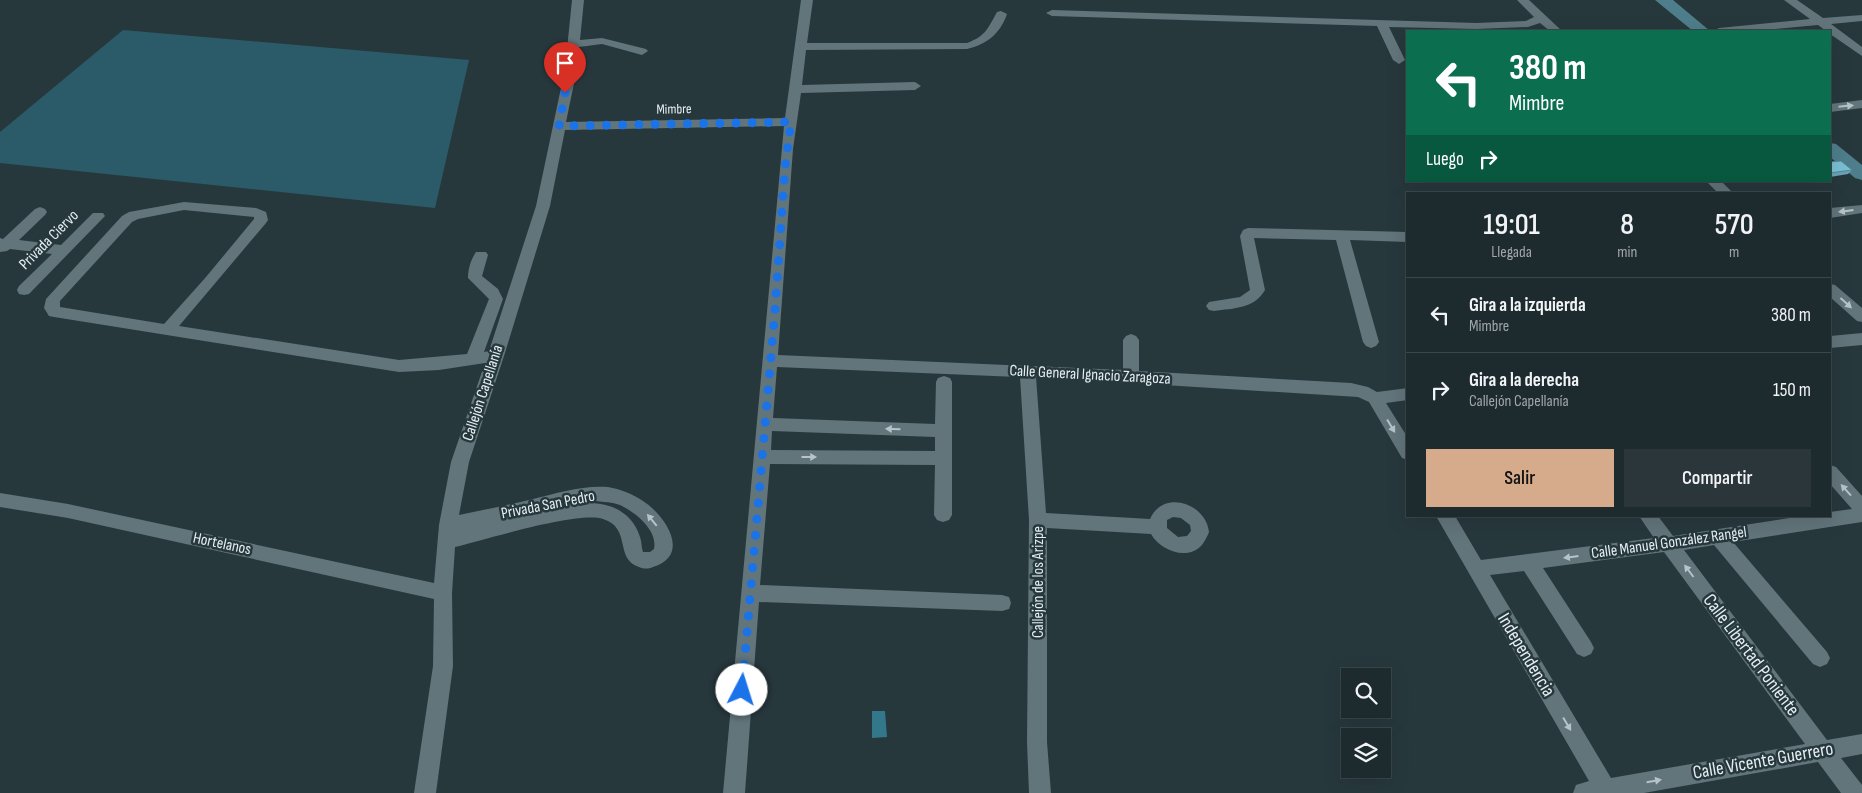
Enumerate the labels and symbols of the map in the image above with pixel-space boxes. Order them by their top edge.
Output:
pin [544,42,586,93]
street label: Mimbre [656,100,692,118]
one-way arrow [1838,102,1854,110]
street label: Privada Ciervo [15,206,83,274]
one-way arrow [1838,207,1854,215]
one-way arrow [1840,297,1852,309]
street label: Callejón Capellanía [459,343,507,443]
street label: Calle General Ignacio Zaragoza [1009,361,1171,389]
one-way arrow [1387,419,1396,432]
one-way arrow [885,425,901,433]
one-way arrow [802,453,818,461]
one-way arrow [1840,485,1852,497]
street label: Privada San Pedro [500,487,596,523]
one-way arrow [647,514,658,527]
street label: Calle Manuel González Rangel [1590,523,1748,563]
street label: Callejón de los Arizpe [1029,526,1048,638]
street label: Hortelanos [191,529,253,559]
one-way arrow [1563,553,1579,561]
one-way arrow [1684,564,1694,578]
street label: Calle Libertad Poniente [1698,590,1804,720]
street label: Independencia [1492,609,1560,701]
position arrow [715,663,767,715]
one-way arrow [1563,717,1572,731]
street label: Calle Vicente Guerrero [1691,737,1835,785]
one-way arrow [1646,776,1662,784]

